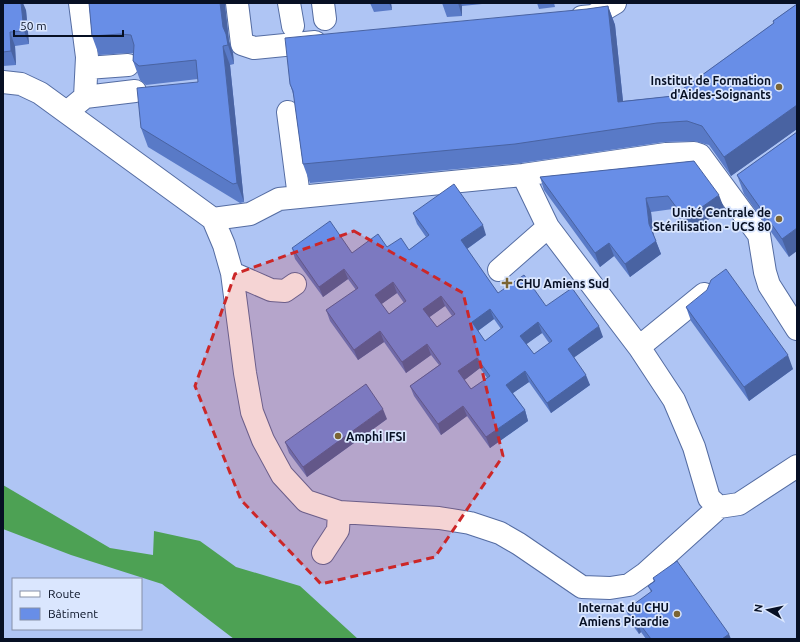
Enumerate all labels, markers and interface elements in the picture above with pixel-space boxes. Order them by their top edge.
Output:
scale bar [14,12,123,38]
text: 50 m [20,19,47,32]
place label: Institut de Formation d'Aides-Soignants [651,74,771,101]
marker: Institut de Formation d'Aides-Soignants [774,82,784,92]
place label: Unité Centrale de Stérilisation - UCS 80 [653,206,771,233]
marker: Unité Centrale de Stérilisation - UCS 80 [774,214,784,224]
marker: CHU Amiens Sud [501,277,513,289]
place label: CHU Amiens Sud [516,277,609,290]
place label: Amphi IFSI [346,430,406,443]
marker: Amphi IFSI [333,431,343,441]
legend [12,578,142,630]
text: Route [48,587,81,600]
north arrow [748,590,788,630]
place label: Internat du CHU Amiens Picardie [578,601,669,628]
text: N [752,603,765,613]
text: Bâtiment [48,607,98,620]
marker: Internat du CHU Amiens Picardie [672,609,682,619]

